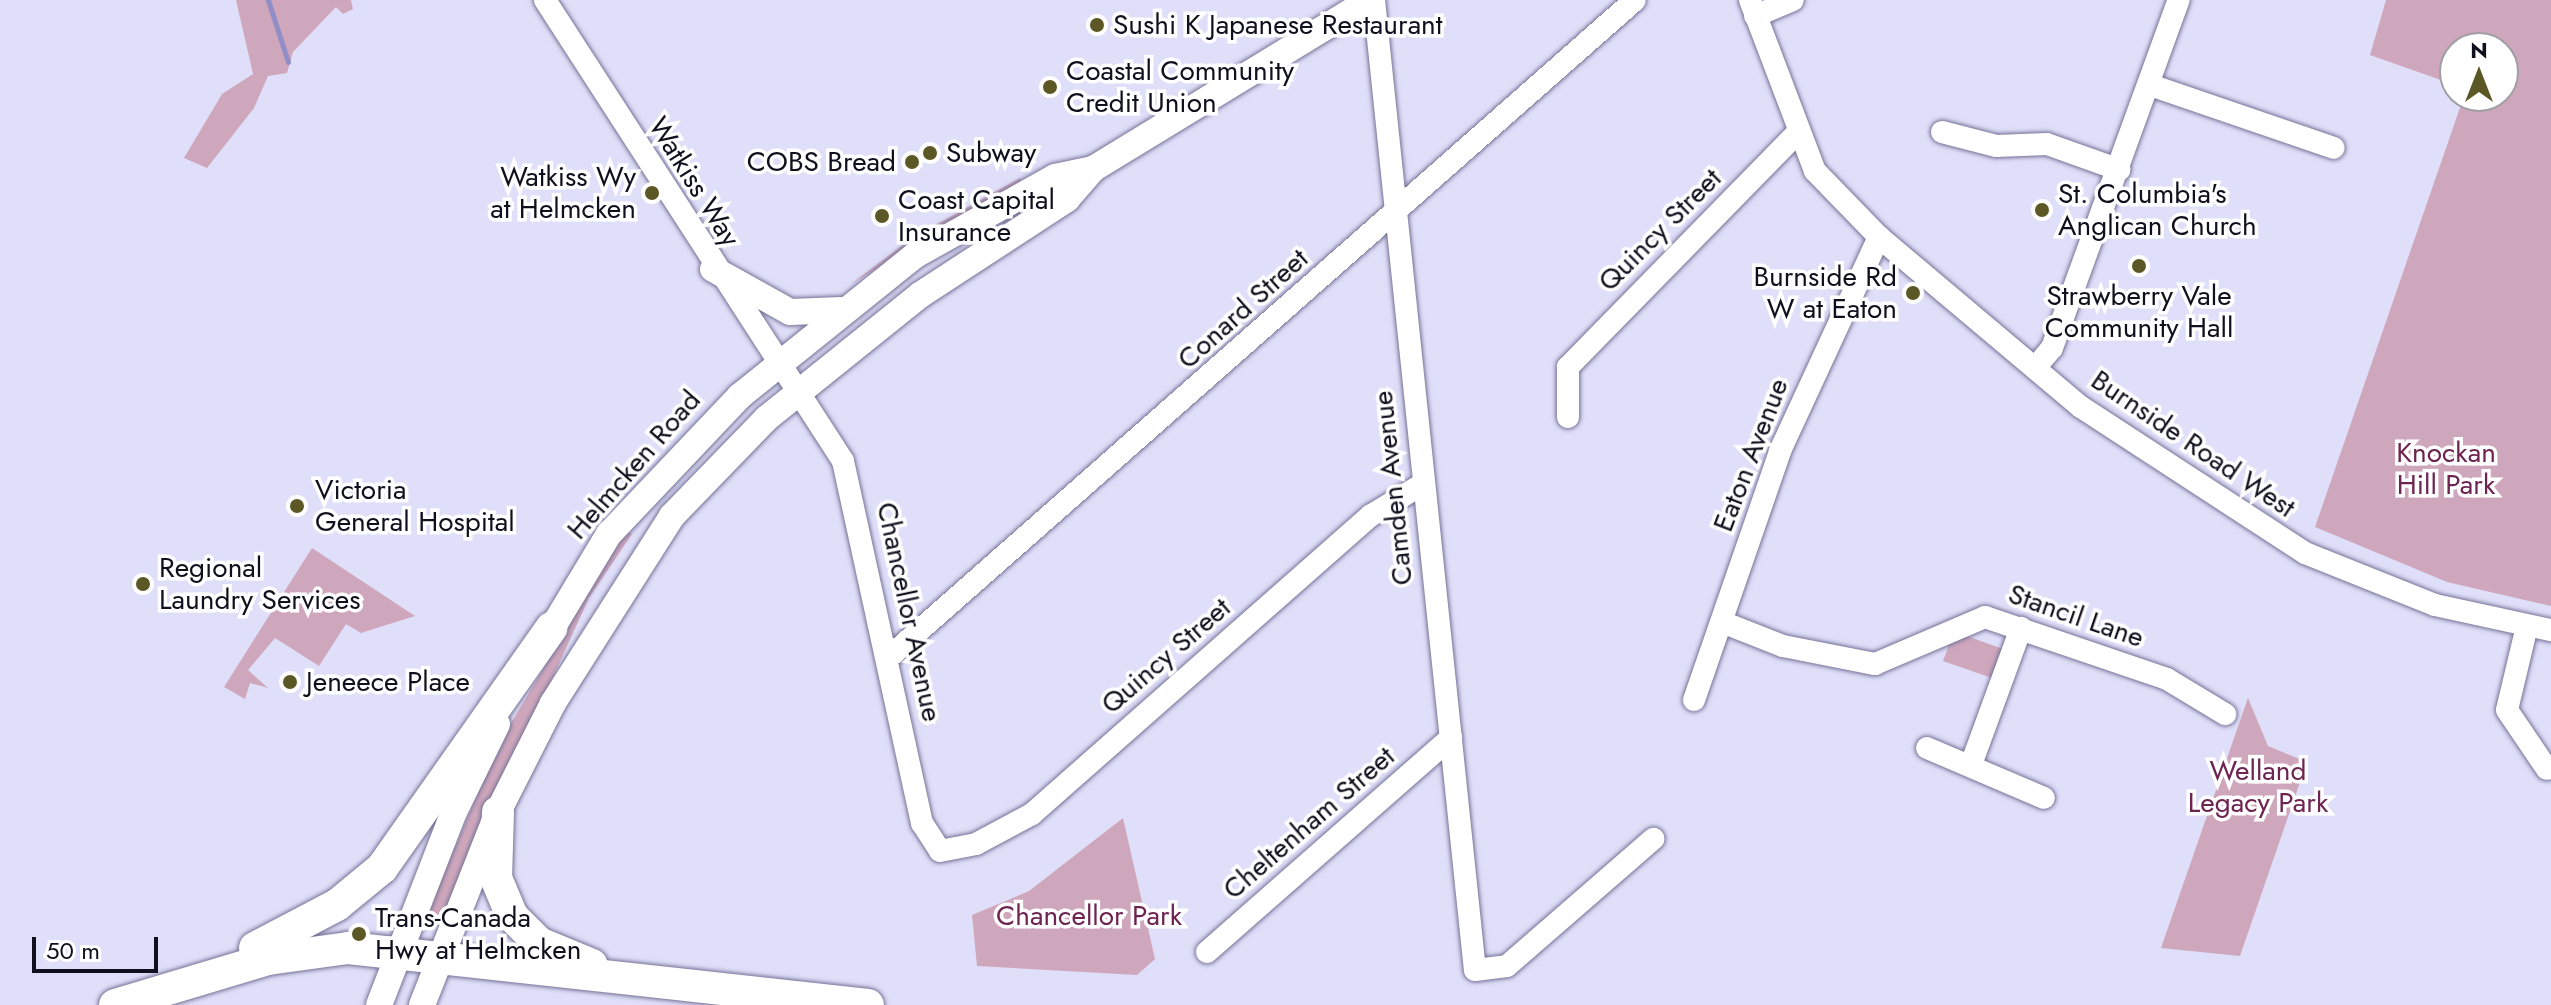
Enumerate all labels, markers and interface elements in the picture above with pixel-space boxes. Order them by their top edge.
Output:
place label: Sushi K Japanese Restaurant [1113,8,1443,42]
marker: Sushi K Japanese Restaurant [1088,16,1106,34]
north arrow [2439,32,2519,112]
text: N [2470,34,2488,66]
place label: Coastal Community Credit Union [1066,54,1294,120]
marker: Coastal Community Credit Union [1041,78,1059,96]
street label: Watkiss Way [641,111,747,253]
place label: Subway [946,136,1036,170]
marker: Subway [921,144,939,162]
place label: COBS Bread [747,145,896,179]
marker: COBS Bread [903,153,921,171]
place label: Watkiss Wy at Helmcken [490,160,636,226]
street label: Quincy Street [1592,162,1728,298]
place label: St. Columbia's Anglican Church [2058,177,2257,243]
place label: Coast Capital Insurance [898,183,1055,249]
marker: Watkiss Wy at Helmcken [643,184,661,202]
marker: St. Columbia's Anglican Church [2033,201,2051,219]
marker: Coast Capital Insurance [873,207,891,225]
street label: Conard Street [1171,242,1315,376]
marker: Strawberry Vale Community Hall [2130,257,2148,275]
place label: Burnside Rd W at Eaton [1753,260,1897,326]
place label: Strawberry Vale Community Hall [2045,279,2233,345]
marker: Burnside Rd W at Eaton [1904,284,1922,302]
street label: Burnside Road West [2085,363,2301,525]
street label: Eaton Avenue [1706,374,1796,536]
street label: Helmcken Road [560,384,708,546]
street label: Camden Avenue [1366,389,1420,587]
park label: Knockan Hill Park [2396,436,2496,502]
place label: Victoria General Hospital [315,473,515,539]
marker: Victoria General Hospital [286,495,308,517]
street label: Chancellor Avenue [869,499,949,725]
place label: Regional Laundry Services [159,551,360,617]
marker: Regional Laundry Services [134,575,152,593]
street label: Stancil Lane [2004,577,2148,655]
street label: Quincy Street [1095,591,1237,721]
place label: Jeneece Place [306,665,470,699]
marker: Jeneece Place [281,673,299,691]
street label: Cheltenham Street [1217,740,1401,906]
park label: Welland Legacy Park [2188,754,2328,820]
park label: Chancellor Park [996,899,1182,933]
place label: Trans-Canada Hwy at Helmcken [375,901,581,967]
scale bar [36,921,162,971]
marker: Trans-Canada Hwy at Helmcken [350,925,368,943]
text: 50 m [46,933,100,968]

